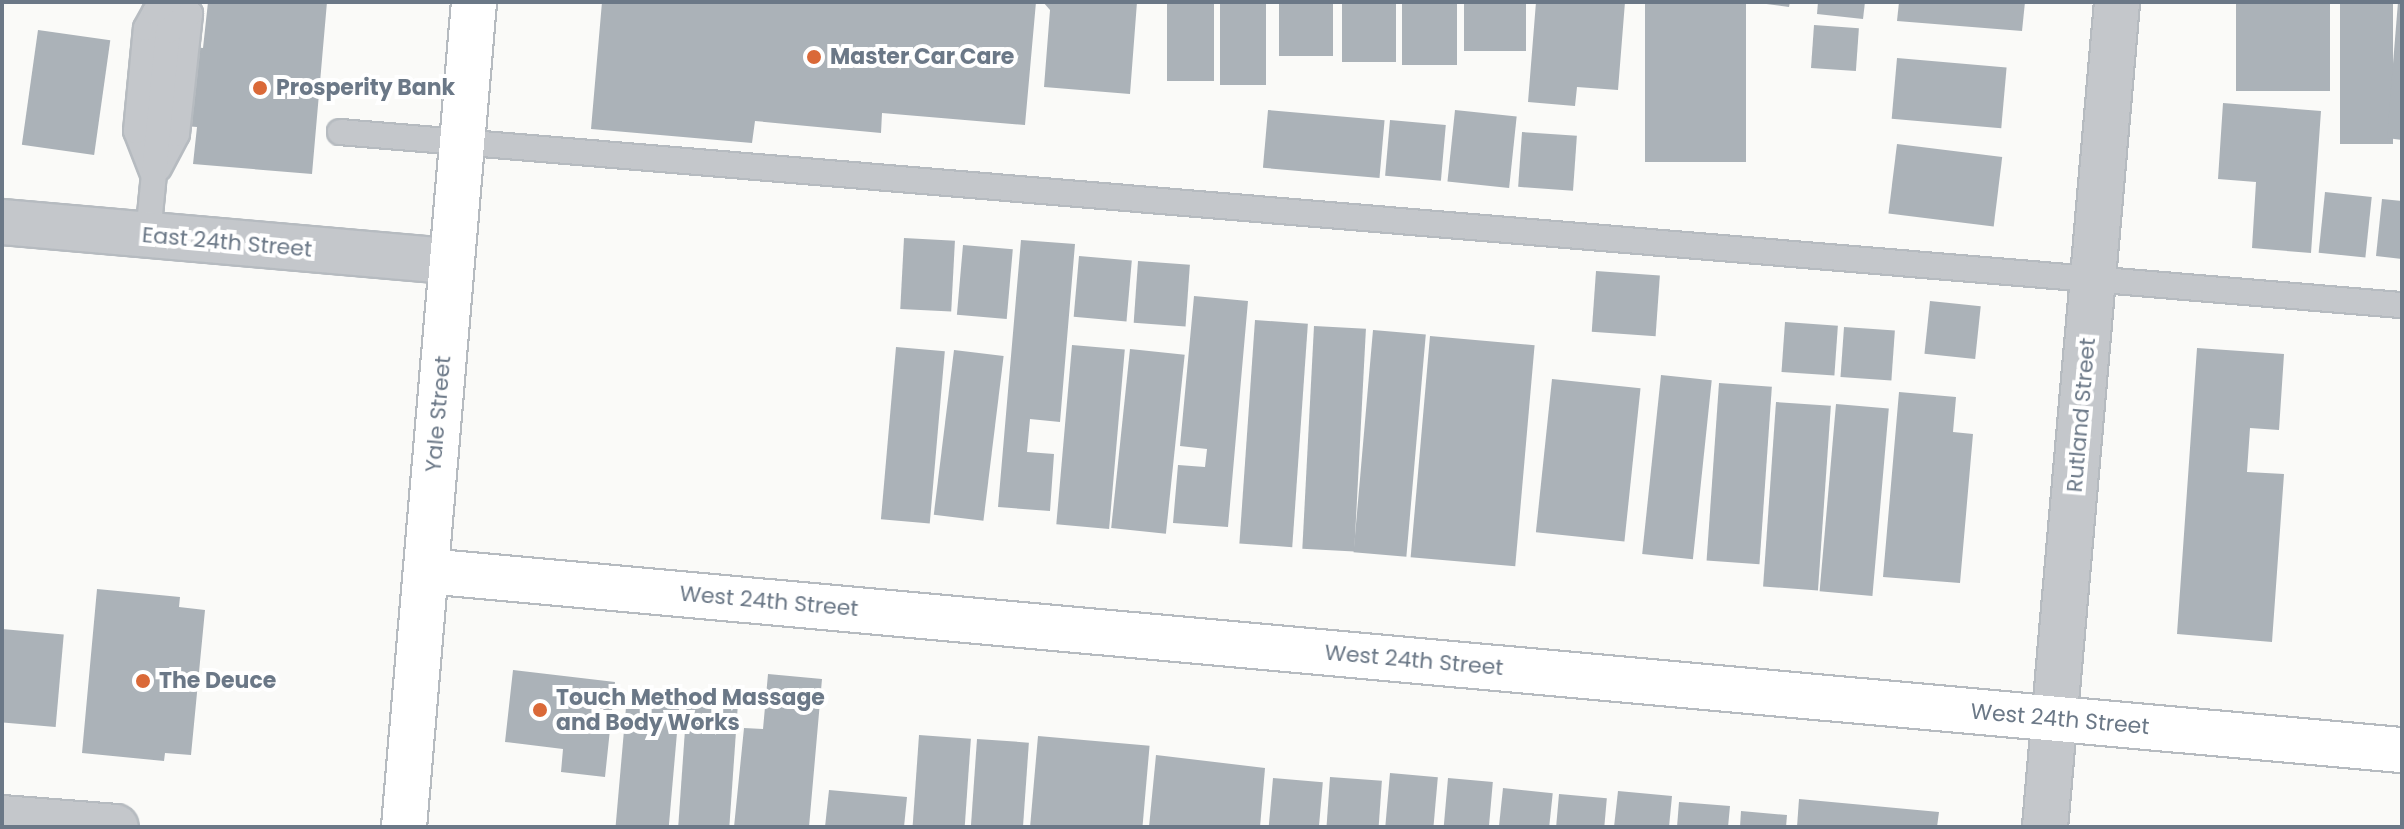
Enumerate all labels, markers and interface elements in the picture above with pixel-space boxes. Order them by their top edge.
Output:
place label: Master Car Care [830,44,1014,70]
marker: Master Car Care [805,48,823,66]
place label: Prosperity Bank [276,75,455,101]
marker: Prosperity Bank [251,79,269,97]
street label: East 24th Street [141,221,313,263]
street label: Rutland Street [2061,337,2101,493]
street label: Yale Street [420,355,456,473]
street label: West 24th Street [679,580,859,622]
street label: West 24th Street [1324,639,1504,681]
place label: The Deuce [159,668,276,694]
marker: The Deuce [134,672,152,690]
place label: Touch Method Massage and Body Works [556,684,825,736]
street label: West 24th Street [1970,698,2150,740]
marker: Touch Method Massage and Body Works [531,701,549,719]

